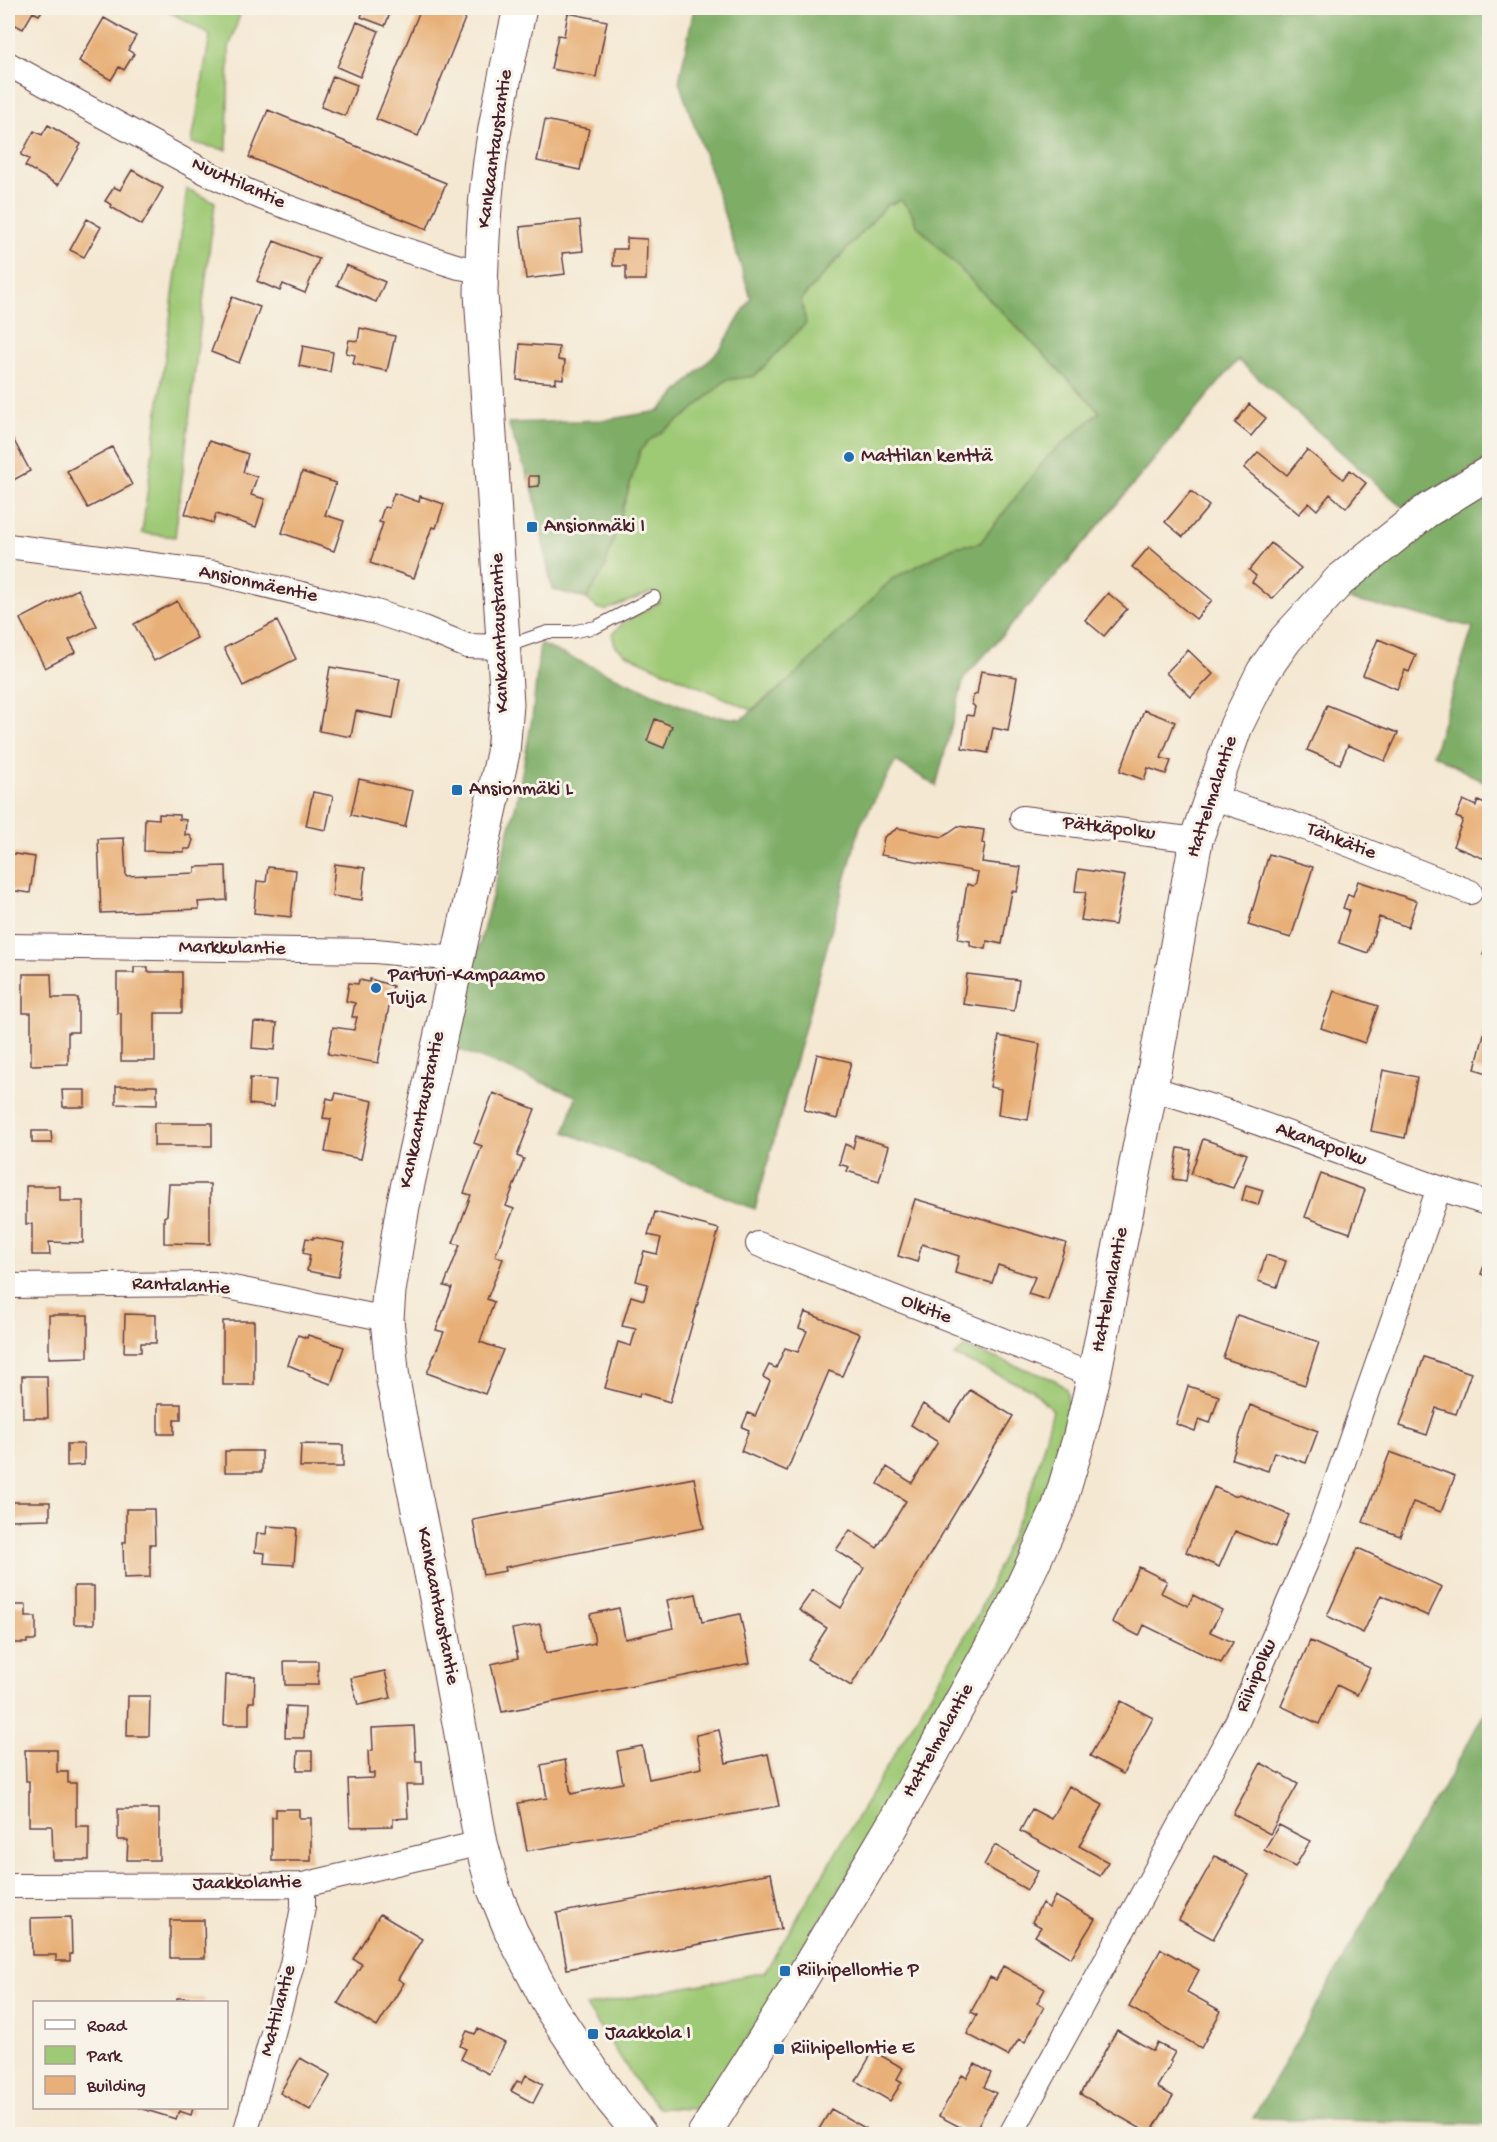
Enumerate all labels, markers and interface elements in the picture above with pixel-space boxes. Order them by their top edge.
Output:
street label: Kankaantaustantie [473,68,519,230]
street label: Nuuttilantie [187,153,289,215]
place label: Mattilan kenttä [861,446,993,469]
marker: Mattilan kenttä [842,450,856,464]
place label: Ansionmäki I [544,516,645,539]
marker: Ansionmäki I [525,520,539,534]
street label: Kankaantaustantie [487,552,515,713]
street label: Ansionmäentie [197,561,320,609]
street label: Hattelmalantie [1182,733,1244,861]
place label: Ansionmäki L [469,779,573,802]
marker: Ansionmäki L [450,783,464,797]
street label: Pätkäpolku [1060,812,1157,846]
street label: Tähkätie [1302,818,1380,866]
street label: Markkulantie [178,937,286,961]
place label: Parturi-Kampaamo Tuija [387,965,545,1011]
marker: Parturi-Kampaamo Tuija [369,981,383,995]
street label: Kankaantaustantie [395,1029,451,1191]
street label: Akanapolku [1272,1118,1370,1172]
street label: Hattelmalantie [1088,1225,1135,1354]
street label: Rantalantie [131,1273,231,1301]
street label: Olkitie [897,1290,955,1330]
street label: Kankaantaustantie [410,1525,464,1687]
street label: Riihipolku [1231,1635,1283,1716]
street label: Hattelmalantie [898,1679,980,1802]
street label: Jaakkolantie [192,1872,302,1896]
place label: Riihipellontie P [797,1960,920,1983]
street label: Mattilantie [256,1962,302,2059]
marker: Riihipellontie P [778,1964,792,1978]
legend [33,2001,228,2109]
text: Road [87,2017,128,2038]
place label: Jaakkola I [605,2023,691,2046]
marker: Jaakkola I [586,2027,600,2041]
place label: Riihipellontie E [791,2038,916,2061]
marker: Riihipellontie E [772,2042,786,2056]
text: Park [86,2047,123,2068]
text: Building [86,2077,146,2098]

